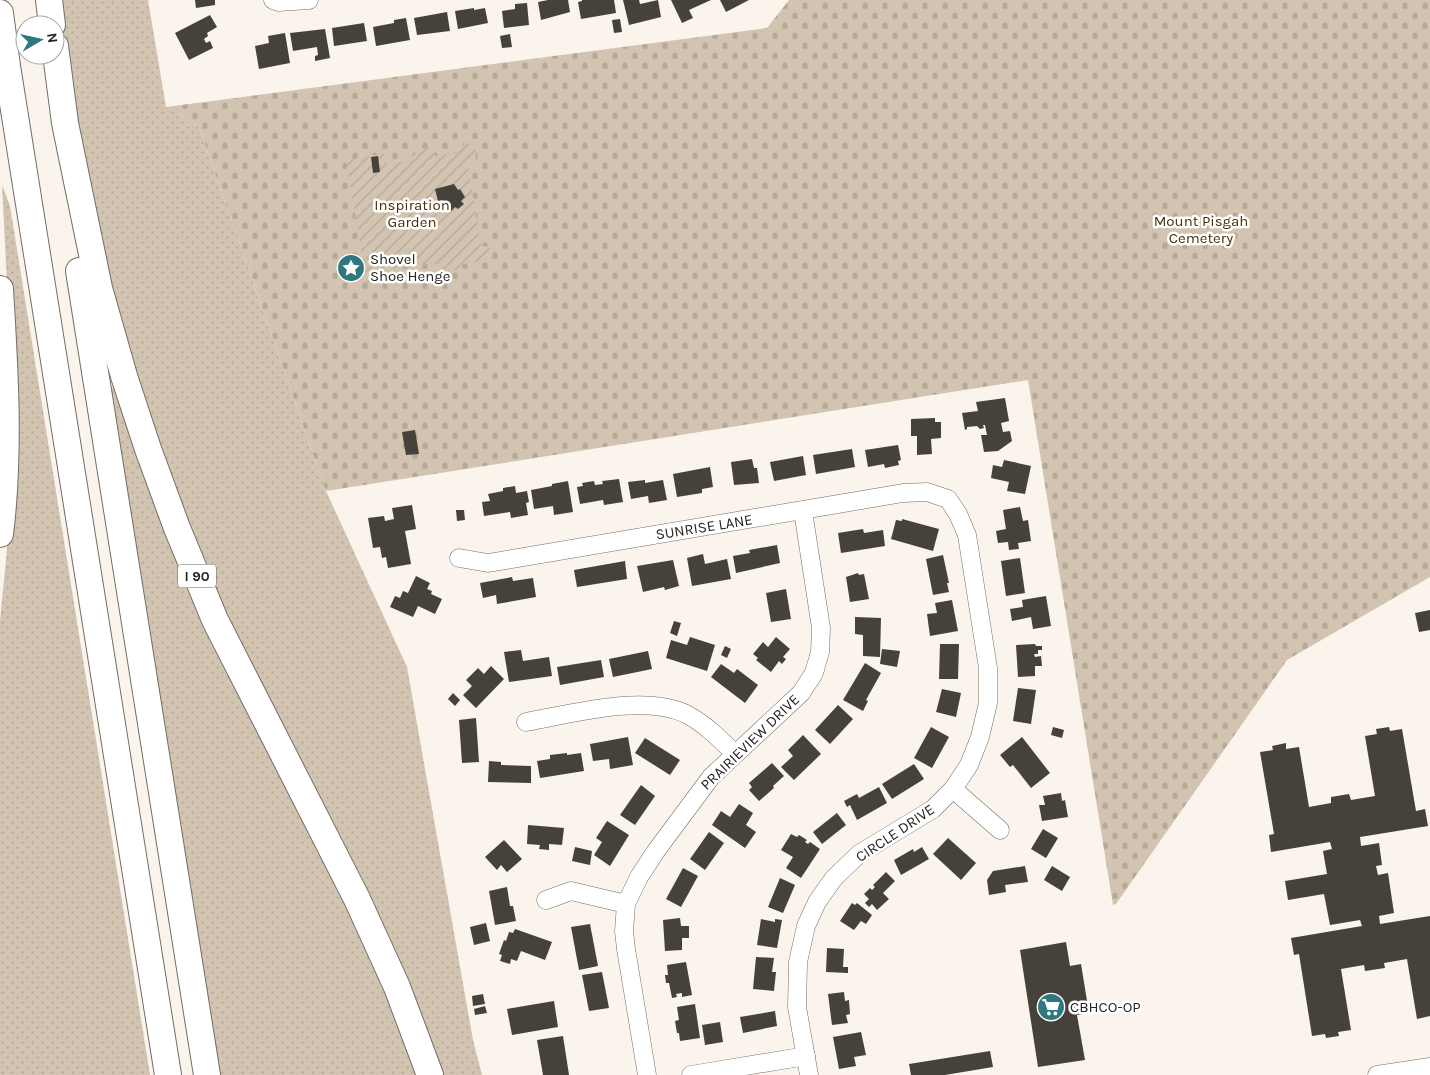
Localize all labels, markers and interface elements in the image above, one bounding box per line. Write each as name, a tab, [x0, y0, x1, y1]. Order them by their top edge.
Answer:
north arrow	[15, 15, 65, 65]
text: N	[43, 32, 62, 44]
park label: Inspiration Garden	[374, 196, 450, 231]
park label: Mount Pisgah Cemetery	[1154, 212, 1248, 247]
place label: Shovel Shoe Henge	[370, 250, 451, 285]
place icon: Shovel Shoe Henge	[336, 253, 366, 283]
street label: SUNRISE LANE	[654, 510, 754, 544]
road number: I 90	[178, 564, 216, 588]
street label: PRAIRIEVIEW DRIVE	[697, 690, 803, 794]
street label: CIRCLE DRIVE	[852, 800, 938, 866]
supermarket icon: CBHCO-OP	[1036, 992, 1066, 1022]
place label: CBHCO-OP	[1070, 998, 1141, 1016]

